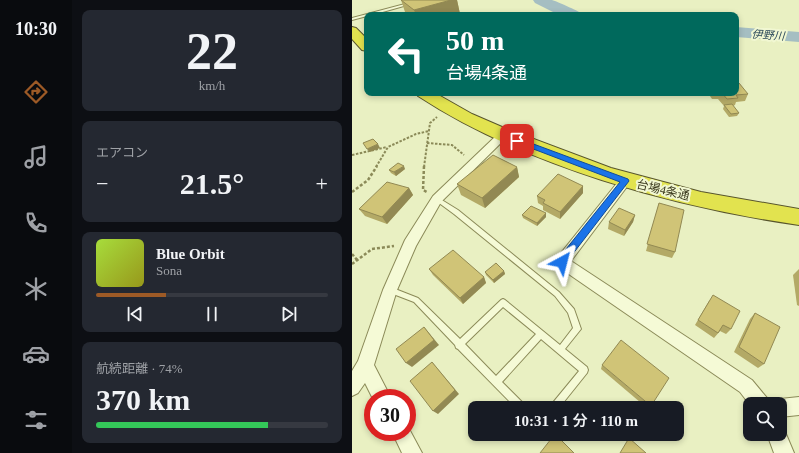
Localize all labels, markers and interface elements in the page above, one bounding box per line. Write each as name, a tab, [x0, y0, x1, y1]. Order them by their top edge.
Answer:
text: 10:30	[15, 19, 57, 39]
text: 22	[186, 23, 238, 80]
text: 50 m	[446, 25, 504, 56]
icon: left	[380, 28, 432, 80]
water label: 伊野川	[751, 28, 786, 42]
text: 台場4条通	[446, 63, 527, 83]
icon: directions	[22, 78, 50, 106]
text: km/h	[199, 78, 225, 93]
pin	[500, 124, 534, 158]
icon: arrive	[506, 130, 528, 152]
icon: music	[22, 143, 50, 171]
text: エアコン	[96, 145, 148, 160]
text: 21.5°	[180, 167, 244, 200]
text: −	[96, 171, 108, 196]
text: +	[316, 171, 328, 196]
street label: 台場4条通	[635, 177, 691, 203]
icon: phone	[22, 209, 50, 237]
position arrow	[541, 241, 583, 283]
text: Blue Orbit	[156, 246, 225, 262]
text: Sona	[156, 263, 182, 278]
icon: climate	[22, 275, 50, 303]
icon: previous	[124, 303, 146, 325]
icon: pause	[201, 303, 223, 325]
icon: next	[278, 303, 300, 325]
icon: car	[22, 340, 50, 368]
text: 航続距離 · 74%	[96, 361, 183, 376]
text: 370 km	[96, 383, 190, 416]
speed limit sign: 30	[364, 389, 416, 441]
map controls	[743, 397, 787, 441]
button: search	[743, 397, 787, 441]
icon: filters	[22, 406, 50, 434]
text: 10:31 · 1 分 · 110 m	[514, 413, 638, 429]

